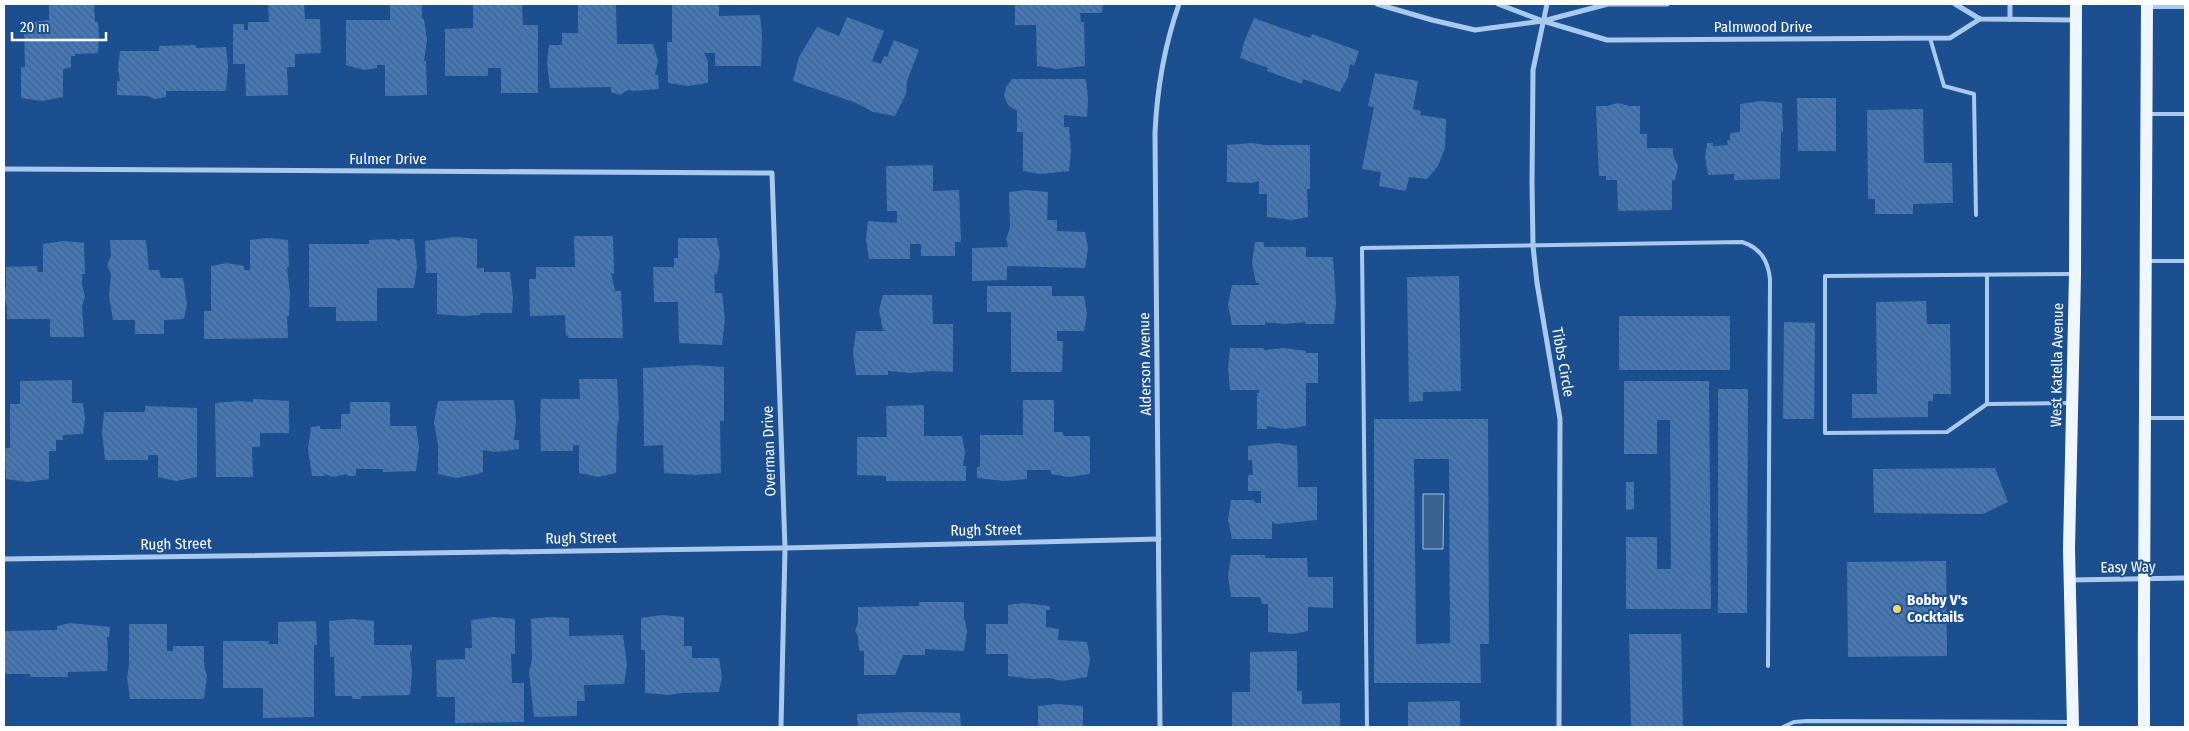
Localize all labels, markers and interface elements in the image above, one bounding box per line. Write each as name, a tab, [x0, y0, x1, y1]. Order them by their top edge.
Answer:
scale bar	[12, 10, 106, 42]
text: 20 m	[20, 18, 50, 36]
street label: Palmwood Drive	[1714, 18, 1812, 36]
street label: Fulmer Drive	[349, 150, 427, 168]
street label: West Katella Avenue	[2047, 303, 2067, 427]
street label: Alderson Avenue	[1135, 312, 1155, 416]
street label: Tibbs Circle	[1548, 326, 1578, 398]
street label: Overman Drive	[758, 405, 780, 497]
street label: Rugh Street	[950, 520, 1022, 540]
street label: Rugh Street	[545, 528, 617, 548]
street label: Rugh Street	[140, 534, 212, 554]
street label: Easy Way	[2100, 558, 2156, 576]
place label: Bobby V's Cocktails	[1907, 591, 1968, 626]
marker: Bobby V's Cocktails	[1891, 603, 1903, 615]

